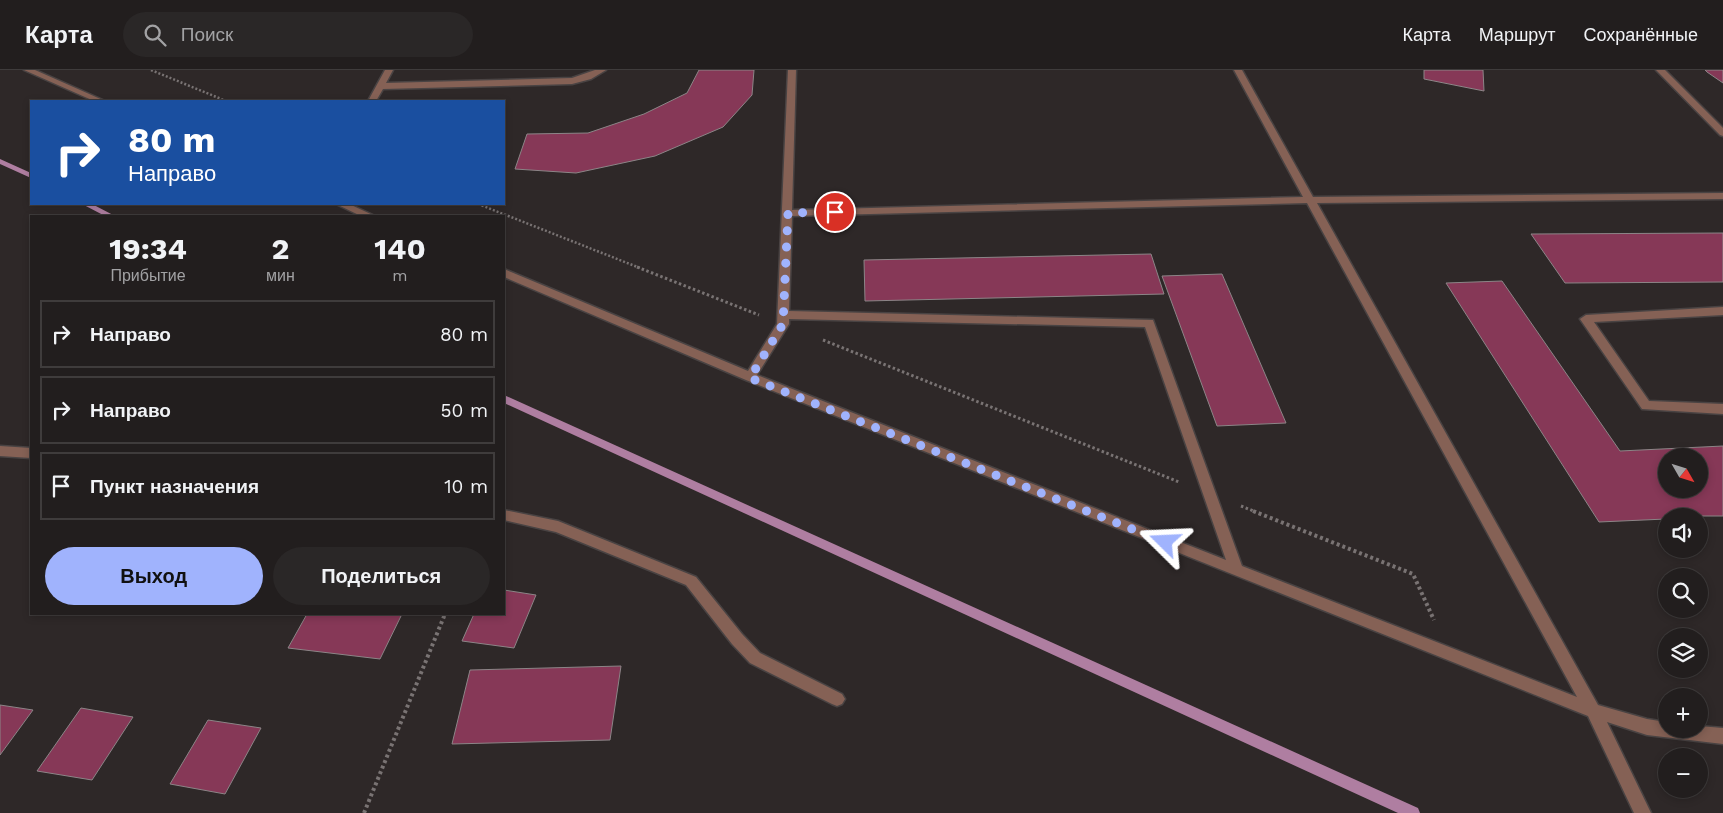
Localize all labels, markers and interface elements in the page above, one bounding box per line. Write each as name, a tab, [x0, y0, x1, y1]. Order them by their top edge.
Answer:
search box	[123, 12, 473, 57]
text: Карта	[25, 21, 93, 49]
icon: search	[141, 21, 169, 49]
text: Поиск	[181, 23, 233, 46]
text: Карта	[1403, 24, 1451, 45]
text: Маршрут	[1479, 24, 1555, 45]
text: Сохранённые	[1583, 24, 1698, 45]
text: 80 m	[128, 119, 215, 161]
icon: right	[45, 120, 110, 185]
text: Направо	[128, 161, 216, 186]
pin	[814, 191, 856, 233]
icon: arrive	[821, 198, 849, 226]
text: 19:34	[109, 231, 187, 266]
text: 2	[272, 231, 289, 266]
text: 140	[374, 231, 426, 266]
text: Прибытие	[110, 266, 186, 285]
text: мин	[266, 266, 295, 285]
text: m	[392, 266, 408, 285]
icon: right	[47, 320, 75, 348]
text: Направо	[90, 323, 171, 346]
text: 80 m	[440, 323, 488, 346]
icon: right	[47, 396, 75, 424]
text: Направо	[90, 399, 171, 422]
text: 50 m	[441, 399, 488, 422]
north arrow	[1658, 448, 1708, 498]
map controls	[1658, 448, 1708, 798]
icon: arrive	[47, 472, 75, 500]
text: Пункт назначения	[90, 475, 259, 498]
text: 10 m	[444, 475, 488, 498]
button: sound	[1658, 508, 1708, 558]
position arrow	[1138, 515, 1190, 567]
button: Выход	[45, 547, 263, 605]
button: Поделиться	[273, 547, 490, 605]
button: search	[1658, 568, 1708, 618]
button: layers	[1658, 628, 1708, 678]
button: +	[1658, 688, 1708, 738]
button: −	[1658, 748, 1708, 798]

